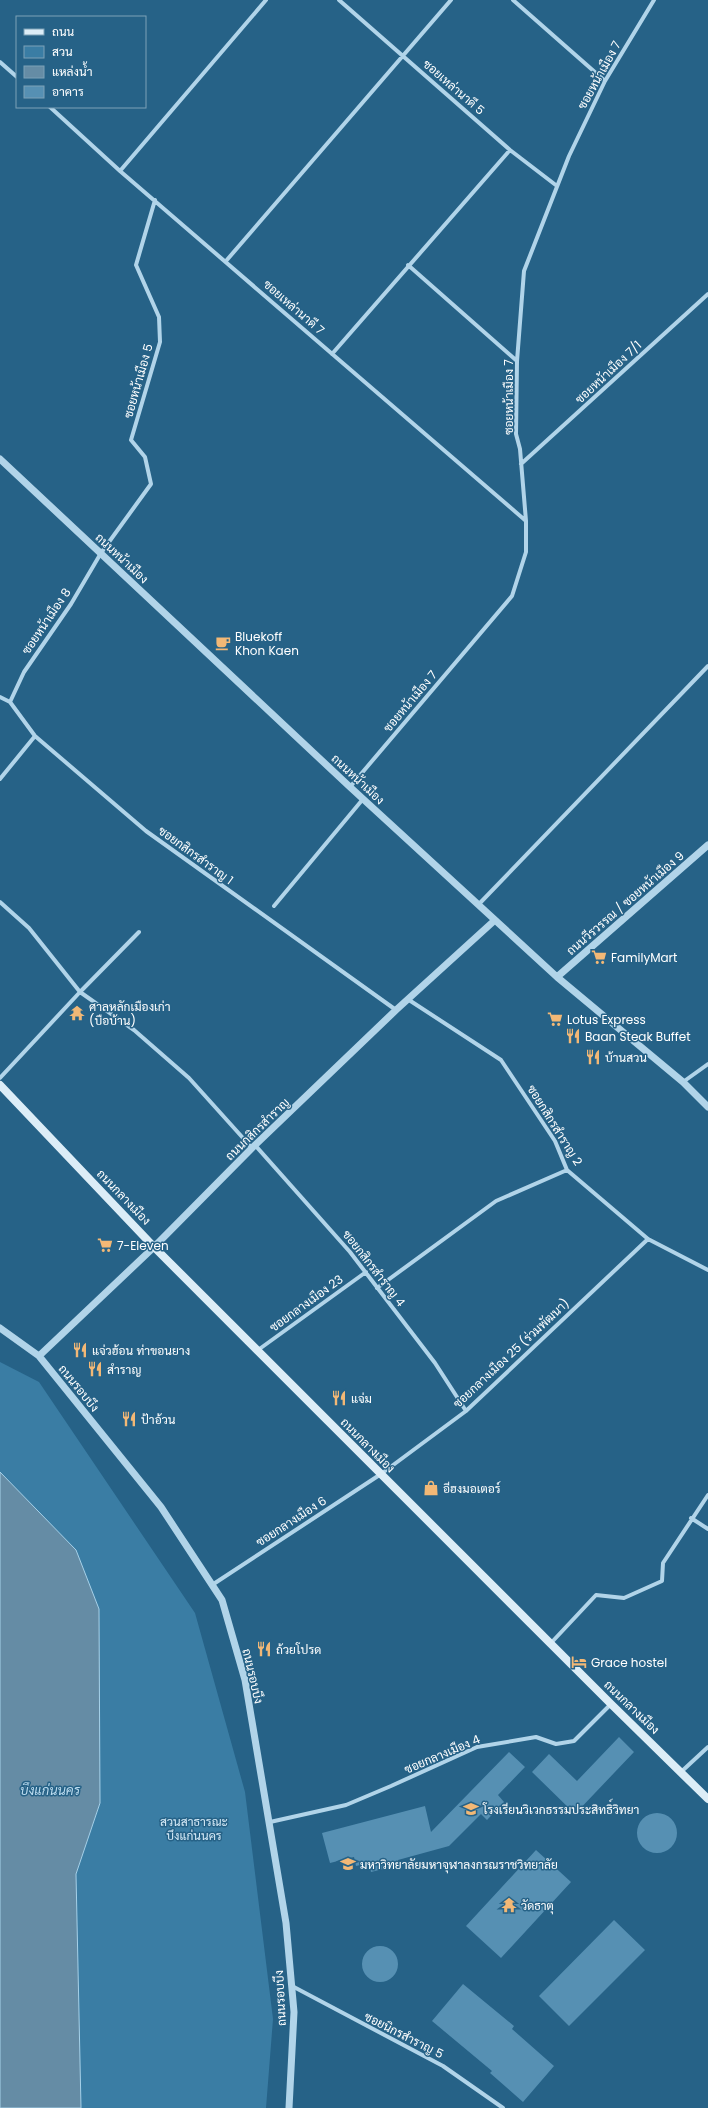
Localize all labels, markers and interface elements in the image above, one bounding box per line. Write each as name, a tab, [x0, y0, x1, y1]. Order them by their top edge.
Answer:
legend	[16, 16, 146, 108]
text: ถนน	[52, 23, 75, 40]
street label: ซอยหน้าเมือง 7	[573, 37, 625, 112]
text: สวน	[52, 43, 73, 60]
street label: ซอยเหล่านาดี 5	[419, 55, 489, 119]
text: แหล่งน้ำ	[52, 61, 92, 80]
text: อาคาร	[52, 83, 84, 100]
street label: ซอยเหล่านาดี 7	[260, 276, 328, 339]
street label: ซอยหน้าเมือง 7/1	[571, 337, 645, 407]
street label: ซอยหน้าเมือง 5	[119, 342, 157, 420]
street label: ซอยหน้าเมือง 7	[500, 359, 517, 435]
street label: ถนนหน้าเมือง	[92, 529, 152, 587]
street label: ซอยหน้าเมือง 8	[17, 584, 75, 658]
place label: Bluekoff Khon Kaen	[235, 628, 299, 659]
cafe icon: Bluekoff Khon Kaen	[214, 634, 232, 652]
street label: ซอยหน้าเมือง 7	[379, 666, 441, 735]
street label: ถนนหน้าเมือง	[328, 750, 388, 808]
street label: ซอยกสิกรสำราญ 1	[155, 822, 237, 888]
street label: ถนนวีรวรรณ / ซอยหน้าเมือง 9	[563, 847, 687, 959]
supermarket icon: FamilyMart	[590, 948, 608, 966]
place label: FamilyMart	[611, 949, 677, 966]
place label: ศาลหลักเมืองเก่า (บือบ้าน)	[89, 998, 171, 1029]
temple icon: ศาลหลักเมืองเก่า (บือบ้าน)	[68, 1004, 86, 1022]
supermarket icon: Lotus Express	[546, 1010, 564, 1028]
place label: Lotus Express	[567, 1011, 646, 1028]
restaurant icon: Baan Steak Buffet	[564, 1027, 582, 1045]
place label: Baan Steak Buffet	[585, 1028, 691, 1045]
restaurant icon: บ้านสวน	[584, 1048, 602, 1066]
place label: บ้านสวน	[605, 1049, 647, 1066]
street label: ซอยกสิกรสำราญ 2	[523, 1081, 587, 1169]
street label: ถนนกสิกรสำราญ	[221, 1094, 293, 1164]
street label: ถนนกลางเมือง	[93, 1166, 155, 1228]
street label: ซอยกสิกรสำราญ 4	[339, 1226, 410, 1310]
supermarket icon: 7-Eleven	[96, 1236, 114, 1254]
place label: 7-Eleven	[117, 1237, 169, 1254]
street label: ซอยกลางเมือง 23	[266, 1270, 346, 1336]
street label: ซอยกลางเมือง 25 (ร่วมพัฒนา)	[449, 1295, 573, 1411]
restaurant icon: แจ่วฮ้อน ท่าขอนยาง	[71, 1341, 89, 1359]
place label: แจ่วฮ้อน ท่าขอนยาง	[92, 1342, 190, 1359]
restaurant icon: สำราญ	[86, 1360, 104, 1378]
street label: ถนนรอบบึง	[55, 1361, 103, 1415]
place label: สำราญ	[107, 1361, 141, 1378]
restaurant icon: แจ่ม	[330, 1389, 348, 1407]
place label: แจ่ม	[351, 1390, 372, 1407]
restaurant icon: ป้าอ้วน	[120, 1410, 138, 1428]
place label: ป้าอ้วน	[141, 1411, 176, 1428]
street label: ถนนกลางเมือง	[337, 1414, 399, 1476]
shop icon: อีฮงมอเตอร์	[422, 1479, 440, 1497]
place label: อีฮงมอเตอร์	[443, 1480, 501, 1497]
street label: ซอยกลางเมือง 6	[252, 1492, 330, 1550]
restaurant icon: ถ้วยโปรด	[255, 1640, 273, 1658]
place label: ถ้วยโปรด	[276, 1641, 321, 1658]
street label: ถนนรอบบึง	[238, 1647, 268, 1705]
hotel icon: Grace hostel	[570, 1653, 588, 1671]
place label: Grace hostel	[591, 1654, 667, 1671]
street label: ถนนกลางเมือง	[601, 1676, 663, 1738]
street label: ซอยกลางเมือง 4	[401, 1730, 483, 1778]
water label: บึงแก่นนคร	[20, 1781, 81, 1800]
place label: โรงเรียนวิเวกธรรมประสิทธิ์วิทยา	[482, 1798, 639, 1818]
school or university icon: โรงเรียนวิเวกธรรมประสิทธิ์วิทยา	[462, 1800, 480, 1818]
park label: สวนสาธารณะ บึงแก่นนคร	[160, 1813, 228, 1844]
school or university icon: มหาวิทยาลัยมหาจุฬาลงกรณราชวิทยาลัย	[339, 1855, 357, 1873]
place label: มหาวิทยาลัยมหาจุฬาลงกรณราชวิทยาลัย	[360, 1856, 558, 1874]
temple icon: วัดธาตุ	[500, 1896, 518, 1914]
place label: วัดธาตุ	[521, 1897, 554, 1915]
street label: ถนนรอบบึง	[270, 1970, 290, 2026]
street label: ซอยนิกรสำราญ 5	[361, 2008, 447, 2062]

